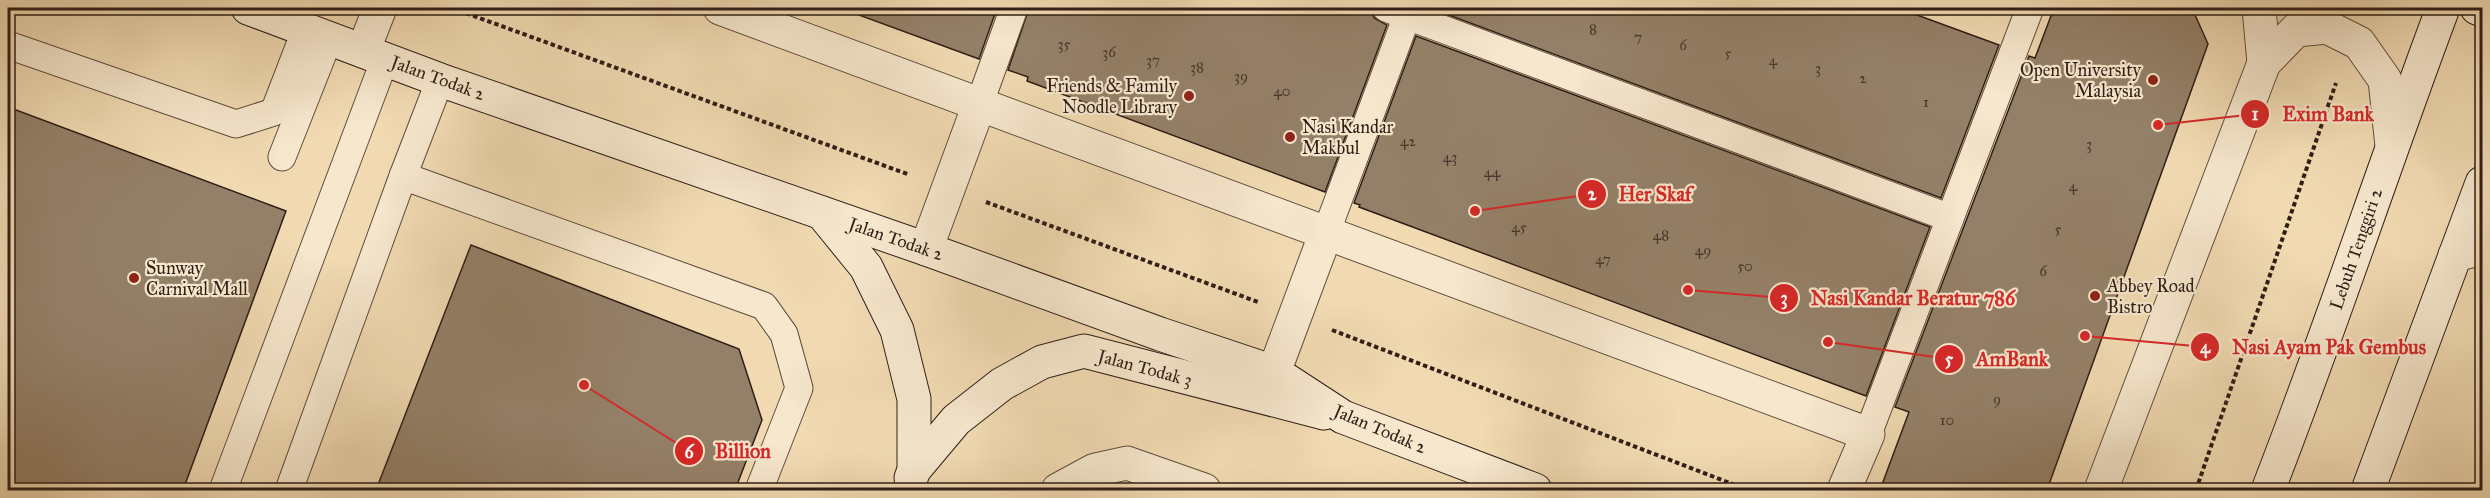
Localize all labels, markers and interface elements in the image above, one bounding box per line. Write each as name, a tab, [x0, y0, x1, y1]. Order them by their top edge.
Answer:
house number: 8	[1589, 20, 1597, 38]
house number: 7	[1634, 28, 1642, 46]
house number: 35	[1058, 35, 1071, 53]
house number: 6	[1679, 36, 1688, 54]
house number: 36	[1102, 43, 1117, 61]
house number: 5	[1725, 44, 1732, 62]
street label: Jalan Todak 2	[386, 50, 488, 106]
house number: 37	[1146, 51, 1160, 69]
house number: 4	[1769, 51, 1778, 69]
house number: 38	[1190, 58, 1204, 76]
house number: 3	[1815, 59, 1821, 77]
place label: Open University Malaysia	[2020, 59, 2142, 102]
house number: 39	[1234, 67, 1248, 85]
house number: 2	[1859, 69, 1867, 87]
marker: Open University Malaysia	[2146, 73, 2160, 87]
place label: Friends & Family Noodle Library	[1046, 75, 1178, 118]
house number: 40	[1273, 82, 1291, 100]
marker: Friends & Family Noodle Library	[1182, 89, 1196, 103]
house number: 1	[1923, 93, 1929, 111]
callout: Exim Bank	[2240, 95, 2386, 133]
text: Exim Bank	[2282, 102, 2375, 126]
text: 1	[2251, 103, 2259, 125]
place label: Nasi Kandar Makbul	[1302, 116, 1394, 159]
marker: Nasi Kandar Makbul	[1283, 130, 1297, 144]
house number: 42	[1400, 132, 1416, 150]
house number: 3	[2086, 135, 2092, 153]
house number: 43	[1443, 148, 1457, 166]
house number: 44	[1484, 163, 1501, 181]
callout: Her Skaf	[1577, 175, 1704, 213]
house number: 4	[2069, 177, 2078, 195]
text: Her Skaf	[1618, 182, 1695, 206]
text: 2	[1588, 183, 1598, 205]
street label: Lebuh Tenggiri 2	[2325, 185, 2388, 313]
street label: Jalan Todak 2	[844, 212, 946, 266]
house number: 45	[1511, 218, 1527, 236]
house number: 5	[2055, 220, 2062, 238]
house number: 48	[1653, 226, 1669, 244]
house number: 49	[1695, 241, 1711, 259]
house number: 47	[1595, 250, 1611, 268]
place label: Sunway Carnival Mall	[146, 257, 248, 300]
house number: 50	[1737, 257, 1753, 275]
house number: 6	[2039, 262, 2048, 280]
marker: Sunway Carnival Mall	[127, 271, 141, 285]
place label: Abbey Road Bistro	[2106, 275, 2195, 318]
callout: Nasi Kandar Beratur 786	[1769, 279, 2028, 317]
text: Nasi Kandar Beratur 786	[1811, 286, 2017, 310]
text: 3	[1780, 287, 1788, 310]
marker: Abbey Road Bistro	[2088, 289, 2102, 303]
callout: Nasi Ayam Pak Gembus	[2190, 328, 2438, 366]
text: Nasi Ayam Pak Gembus	[2232, 335, 2427, 360]
text: 4	[2200, 336, 2211, 359]
callout: AmBank	[1934, 340, 2060, 378]
street label: Jalan Todak 3	[1093, 344, 1195, 392]
text: AmBank	[1974, 347, 2049, 371]
text: 5	[1945, 348, 1954, 370]
house number: 9	[1993, 390, 2001, 408]
street label: Jalan Todak 2	[1328, 399, 1430, 459]
house number: 10	[1940, 411, 1954, 429]
callout: Billion	[674, 432, 783, 470]
text: Billion	[715, 439, 771, 463]
text: 6	[684, 441, 694, 463]

